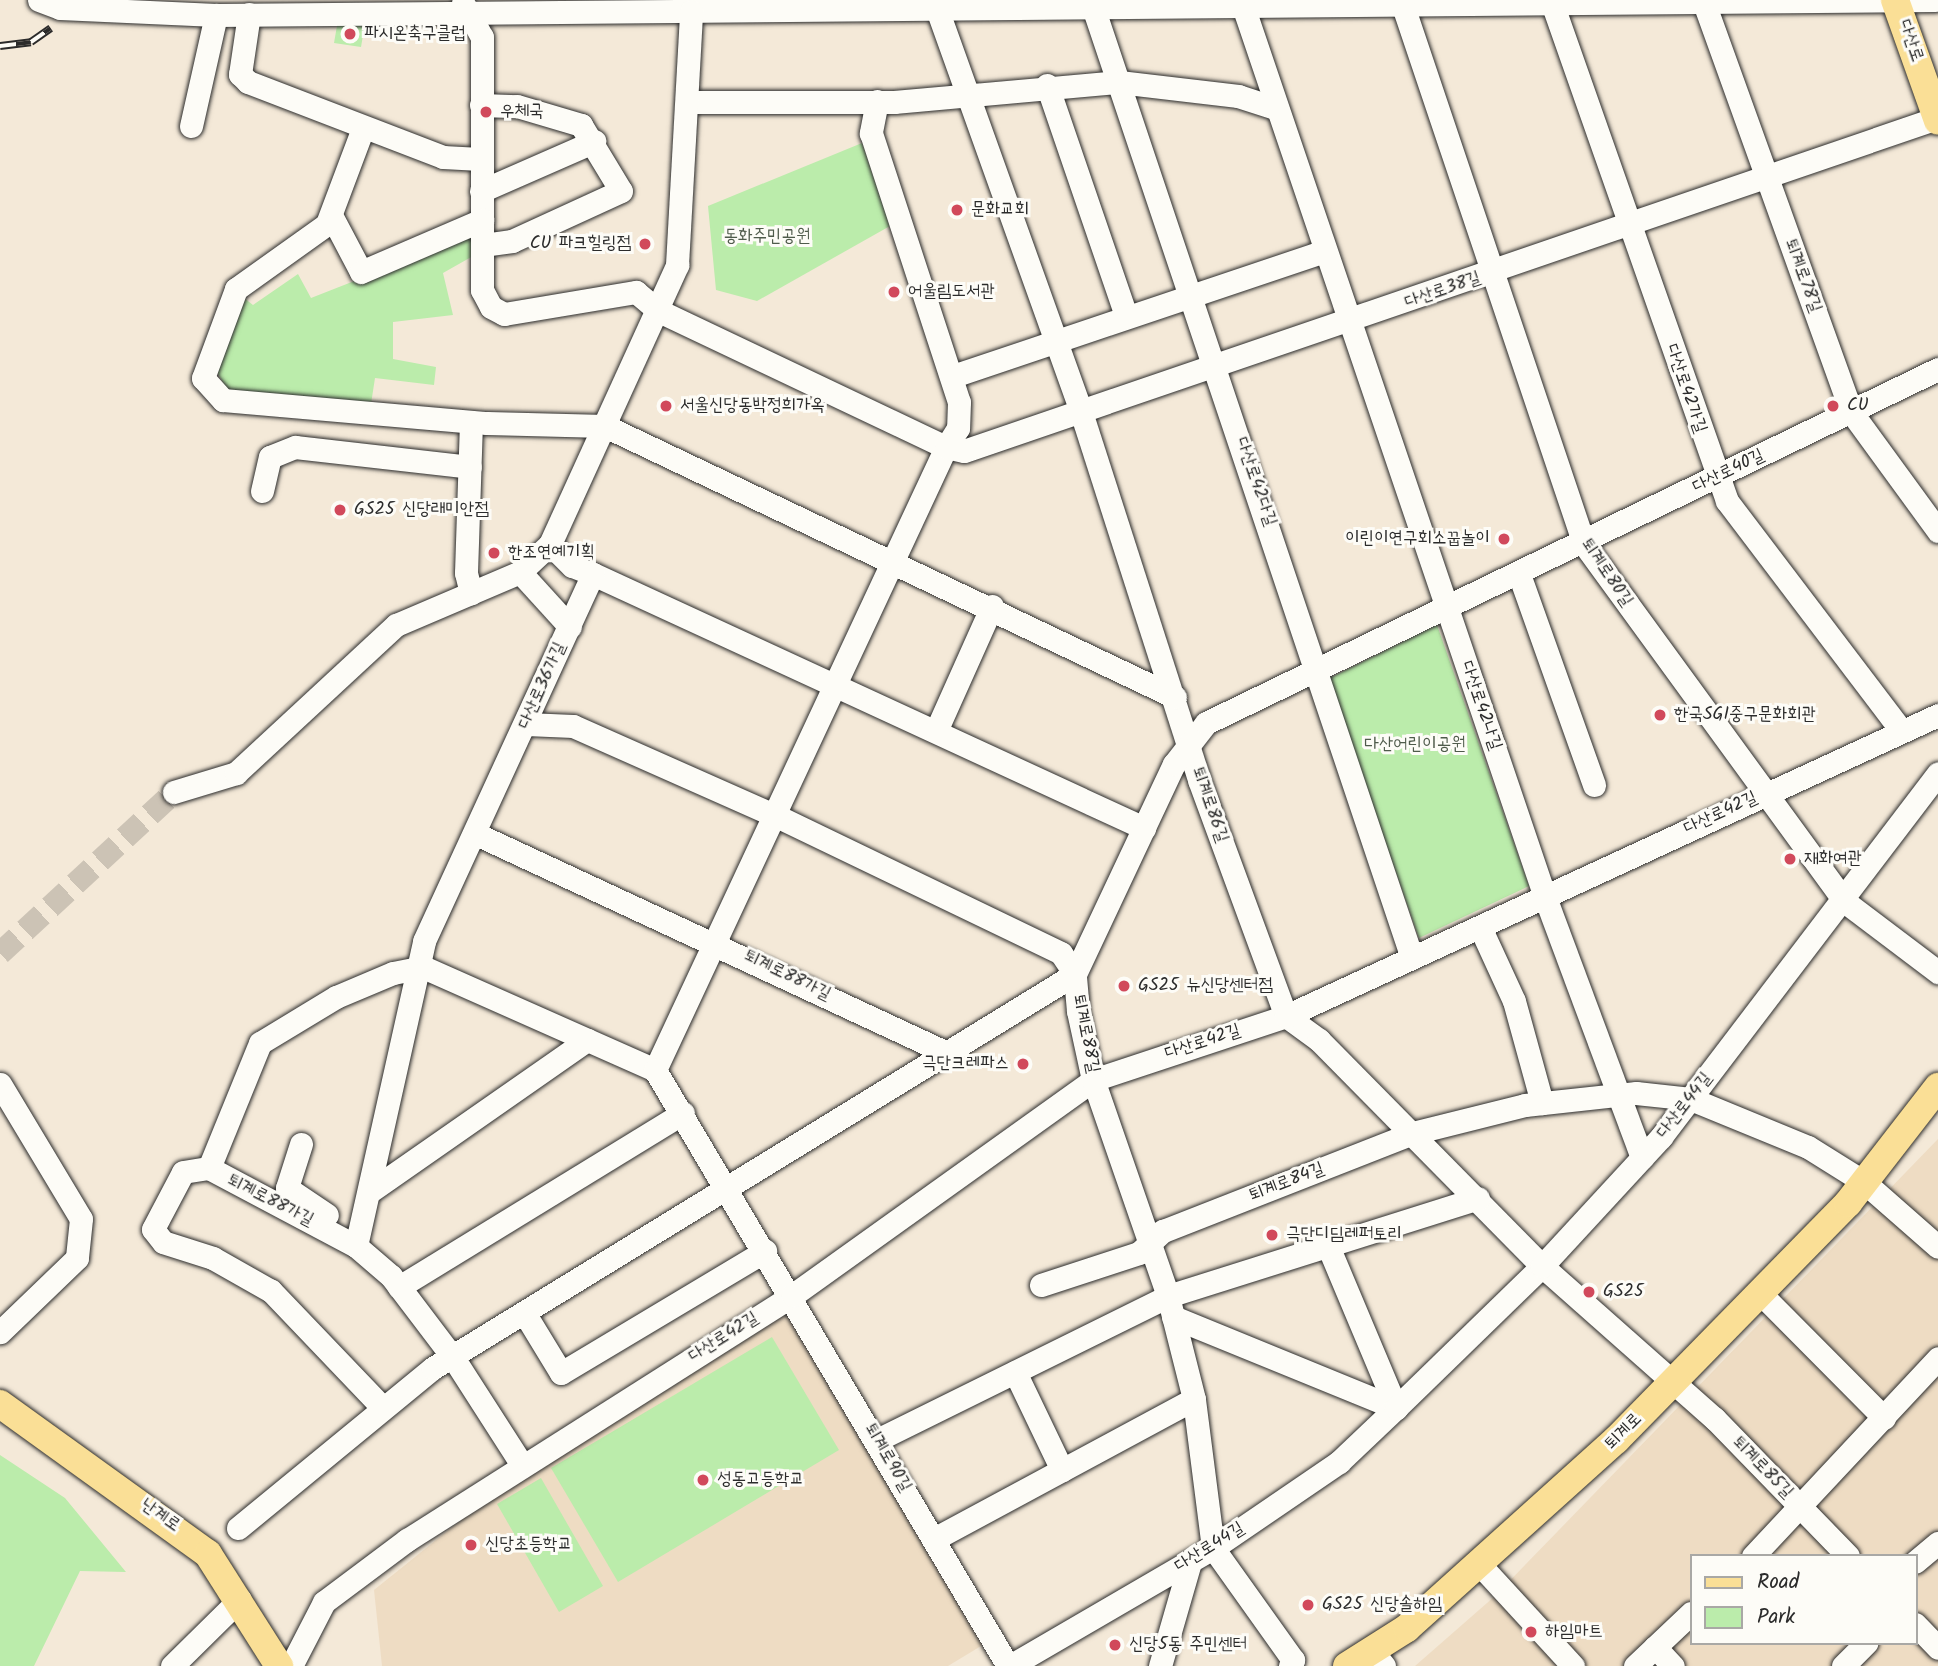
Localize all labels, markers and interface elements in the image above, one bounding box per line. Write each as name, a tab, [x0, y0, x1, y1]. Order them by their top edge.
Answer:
street label: 다산로	[1893, 17, 1927, 65]
place label: 파시온축구클럽	[364, 23, 465, 45]
marker: 파시온축구클럽	[342, 26, 358, 42]
place label: 우체국	[500, 101, 543, 123]
marker: 우체국	[478, 104, 494, 120]
place label: 문화교회	[971, 199, 1029, 221]
marker: 문화교회	[949, 202, 965, 218]
park label: 동화주민공원	[724, 226, 810, 248]
place label: CU 파크힐링점	[530, 233, 631, 255]
marker: CU 파크힐링점	[637, 236, 653, 252]
street label: 퇴계로78길	[1779, 236, 1825, 316]
street label: 다산로38길	[1402, 268, 1484, 314]
place label: 어울림도서관	[908, 281, 995, 303]
marker: 어울림도서관	[886, 284, 902, 300]
street label: 다산로42가길	[1660, 342, 1710, 436]
place label: 서울신당동박정희가옥	[680, 395, 825, 417]
place label: CU	[1847, 395, 1869, 417]
marker: 서울신당동박정희가옥	[658, 398, 674, 414]
marker: CU	[1825, 398, 1841, 414]
street label: 다산로42다길	[1230, 435, 1280, 529]
street label: 다산로40길	[1690, 445, 1768, 499]
place label: GS25 신당래미안점	[354, 499, 489, 521]
marker: GS25 신당래미안점	[332, 502, 348, 518]
place label: 이린이연구회소꿉놀이	[1345, 528, 1490, 550]
marker: 이린이연구회소꿉놀이	[1496, 531, 1512, 547]
street label: 퇴계로80길	[1575, 535, 1637, 611]
place label: 한조연예기획	[508, 542, 595, 564]
marker: 한조연예기획	[486, 545, 502, 561]
street label: 다산로36가길	[514, 639, 572, 733]
street label: 다산로42나길	[1455, 659, 1505, 753]
place label: 한국SGI중구문화회관	[1674, 704, 1816, 726]
marker: 한국SGI중구문화회관	[1652, 707, 1668, 723]
park label: 다산어린이공원	[1364, 734, 1466, 756]
street label: 퇴계로86길	[1186, 764, 1232, 846]
street label: 다산로42길	[1681, 788, 1761, 840]
place label: 재화여관	[1804, 848, 1862, 870]
marker: 재화여관	[1782, 851, 1798, 867]
street label: 퇴계로88가길	[740, 946, 834, 1006]
place label: GS25 뉴신당센터점	[1138, 975, 1273, 997]
marker: GS25 뉴신당센터점	[1116, 978, 1132, 994]
street label: 퇴계로88길	[1067, 993, 1103, 1075]
street label: 다산로42길	[1162, 1021, 1244, 1065]
place label: 극단크레파스	[922, 1053, 1009, 1075]
marker: 극단크레파스	[1015, 1056, 1031, 1072]
street label: 다산로44길	[1653, 1069, 1717, 1143]
street label: 퇴계로84길	[1246, 1159, 1328, 1207]
street label: 퇴계로88가길	[223, 1170, 317, 1232]
place label: 극단디딤레퍼토리	[1286, 1224, 1402, 1246]
marker: 극단디딤레퍼토리	[1264, 1227, 1280, 1243]
place label: GS25	[1603, 1281, 1644, 1303]
marker: GS25	[1581, 1284, 1597, 1300]
street label: 다산로42길	[685, 1308, 763, 1368]
street label: 퇴계로	[1601, 1409, 1647, 1455]
street label: 퇴계로90길	[859, 1420, 915, 1496]
street label: 퇴계로85길	[1727, 1432, 1797, 1504]
place label: 성동고등학교	[717, 1469, 804, 1491]
marker: 성동고등학교	[695, 1472, 711, 1488]
street label: 난계로	[136, 1495, 184, 1537]
street label: 다산로44길	[1171, 1518, 1249, 1578]
place label: 신당초등학교	[485, 1534, 572, 1556]
marker: 신당초등학교	[463, 1537, 479, 1553]
legend	[1689, 1554, 1917, 1645]
text: Road	[1757, 1566, 1799, 1599]
place label: GS25 신당솔하임	[1322, 1594, 1442, 1616]
marker: GS25 신당솔하임	[1300, 1597, 1316, 1613]
text: Park	[1757, 1601, 1795, 1634]
place label: 하임마트	[1545, 1621, 1603, 1643]
marker: 하임마트	[1523, 1624, 1539, 1640]
place label: 신당5동 주민센터	[1129, 1634, 1247, 1656]
marker: 신당5동 주민센터	[1107, 1637, 1123, 1653]

